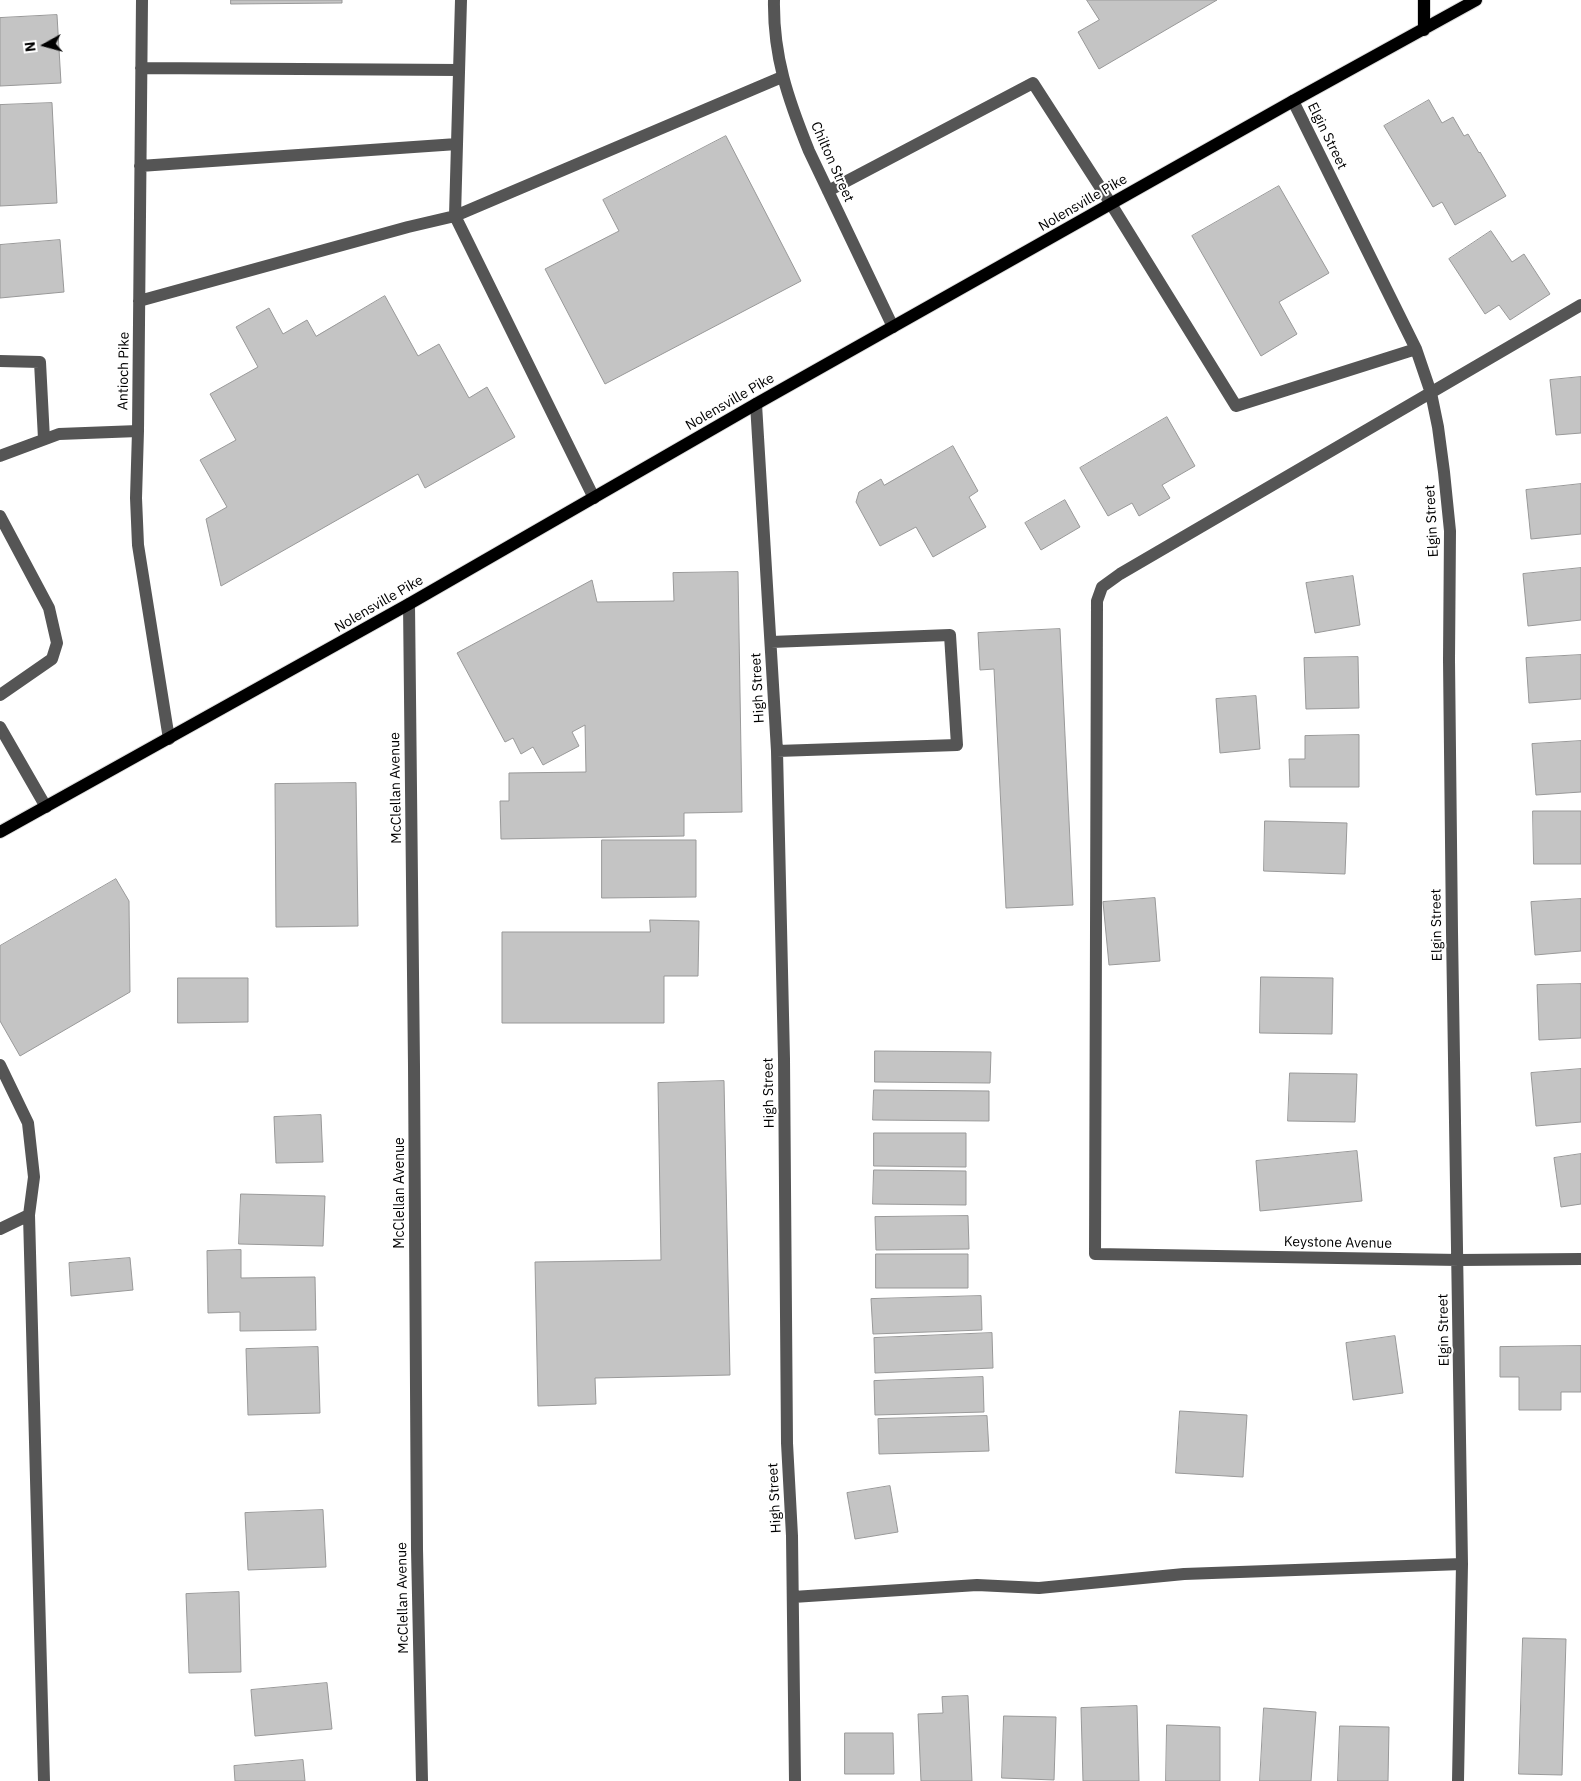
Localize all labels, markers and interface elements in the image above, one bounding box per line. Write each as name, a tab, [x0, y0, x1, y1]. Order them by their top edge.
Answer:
north arrow	[20, 20, 70, 70]
text: N	[21, 41, 40, 53]
street label: Elgin Street	[1304, 100, 1350, 172]
street label: Chilton Street	[807, 119, 857, 205]
street label: Nolensville Pike	[1036, 171, 1130, 235]
street label: Antioch Pike	[115, 332, 133, 410]
street label: Nolensville Pike	[683, 370, 777, 434]
street label: Elgin Street	[1422, 484, 1442, 558]
street label: Nolensville Pike	[332, 572, 426, 636]
street label: High Street	[748, 652, 768, 724]
street label: McClellan Avenue	[387, 732, 405, 844]
street label: Elgin Street	[1428, 889, 1446, 961]
street label: High Street	[760, 1058, 778, 1128]
street label: McClellan Avenue	[392, 1137, 408, 1249]
street label: Keystone Avenue	[1284, 1234, 1392, 1252]
street label: Elgin Street	[1435, 1294, 1453, 1366]
street label: High Street	[765, 1462, 785, 1534]
street label: McClellan Avenue	[394, 1542, 412, 1654]

